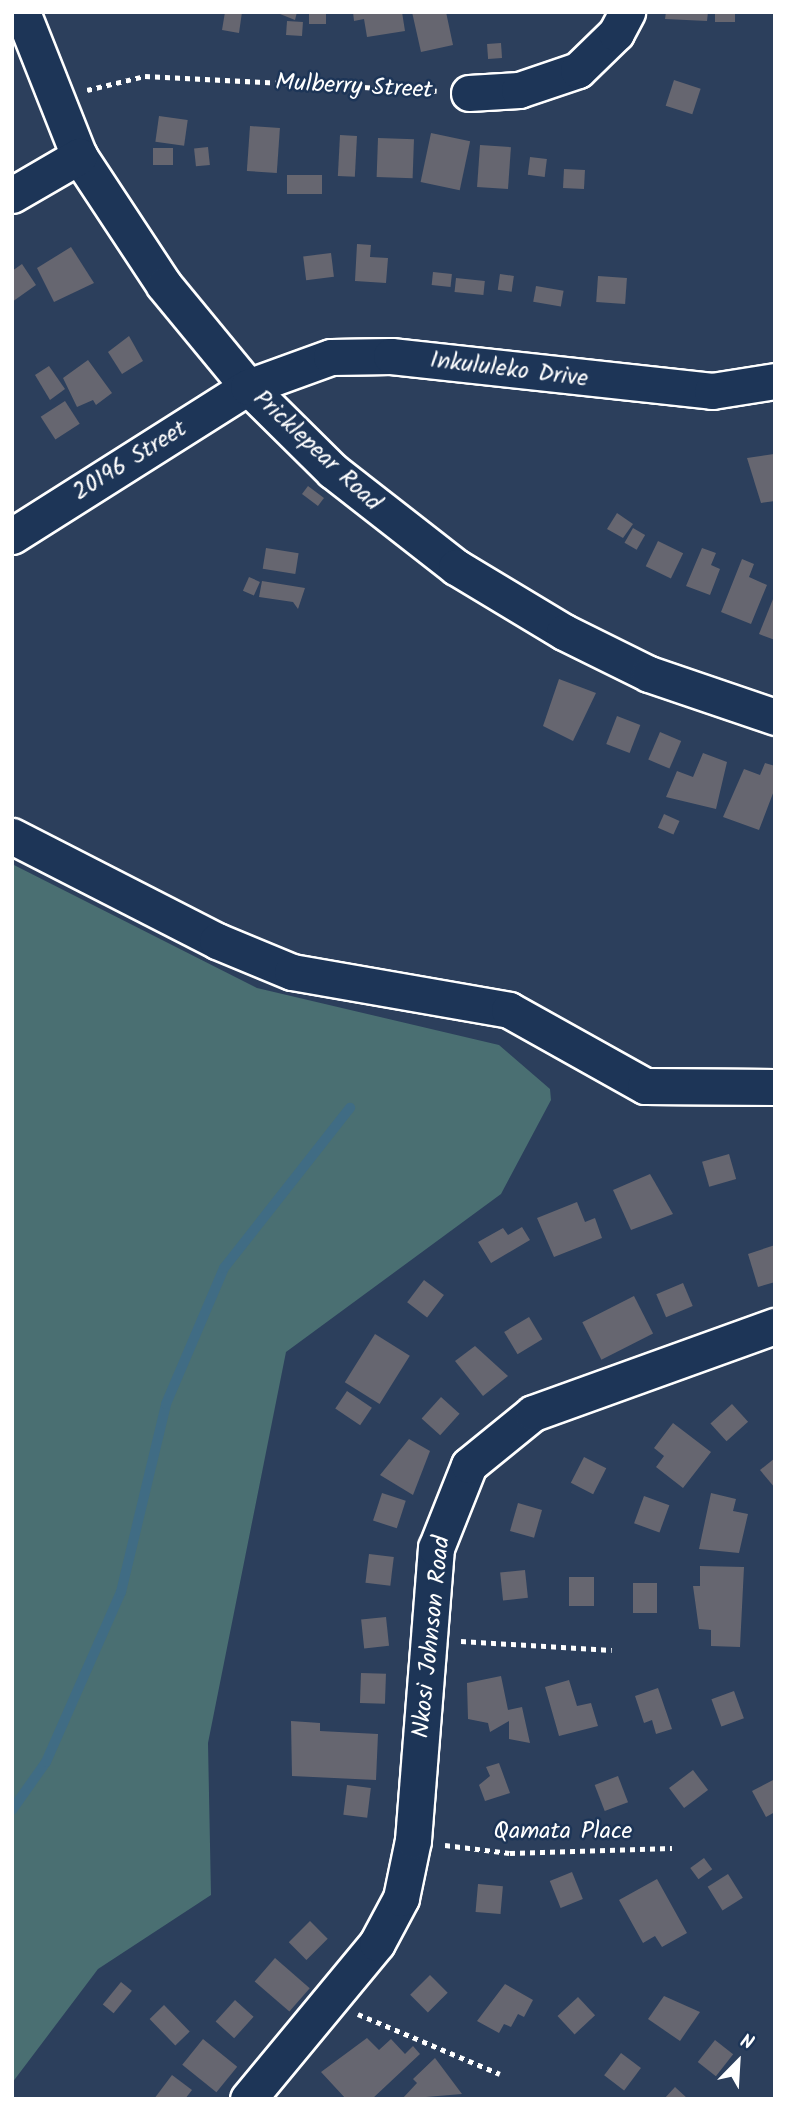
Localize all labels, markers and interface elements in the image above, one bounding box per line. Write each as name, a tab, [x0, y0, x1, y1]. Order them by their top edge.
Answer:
street label: Mulberry Street	[275, 69, 433, 105]
street label: Inkululeko Drive	[428, 346, 590, 394]
street label: Pricklepear Road	[247, 384, 387, 518]
street label: 20196 Street	[68, 415, 192, 507]
street label: Nkosi Johnson Road	[407, 1534, 457, 1740]
street label: Qamata Place	[494, 1818, 632, 1846]
north arrow	[703, 2027, 773, 2097]
text: N	[735, 2027, 758, 2059]

